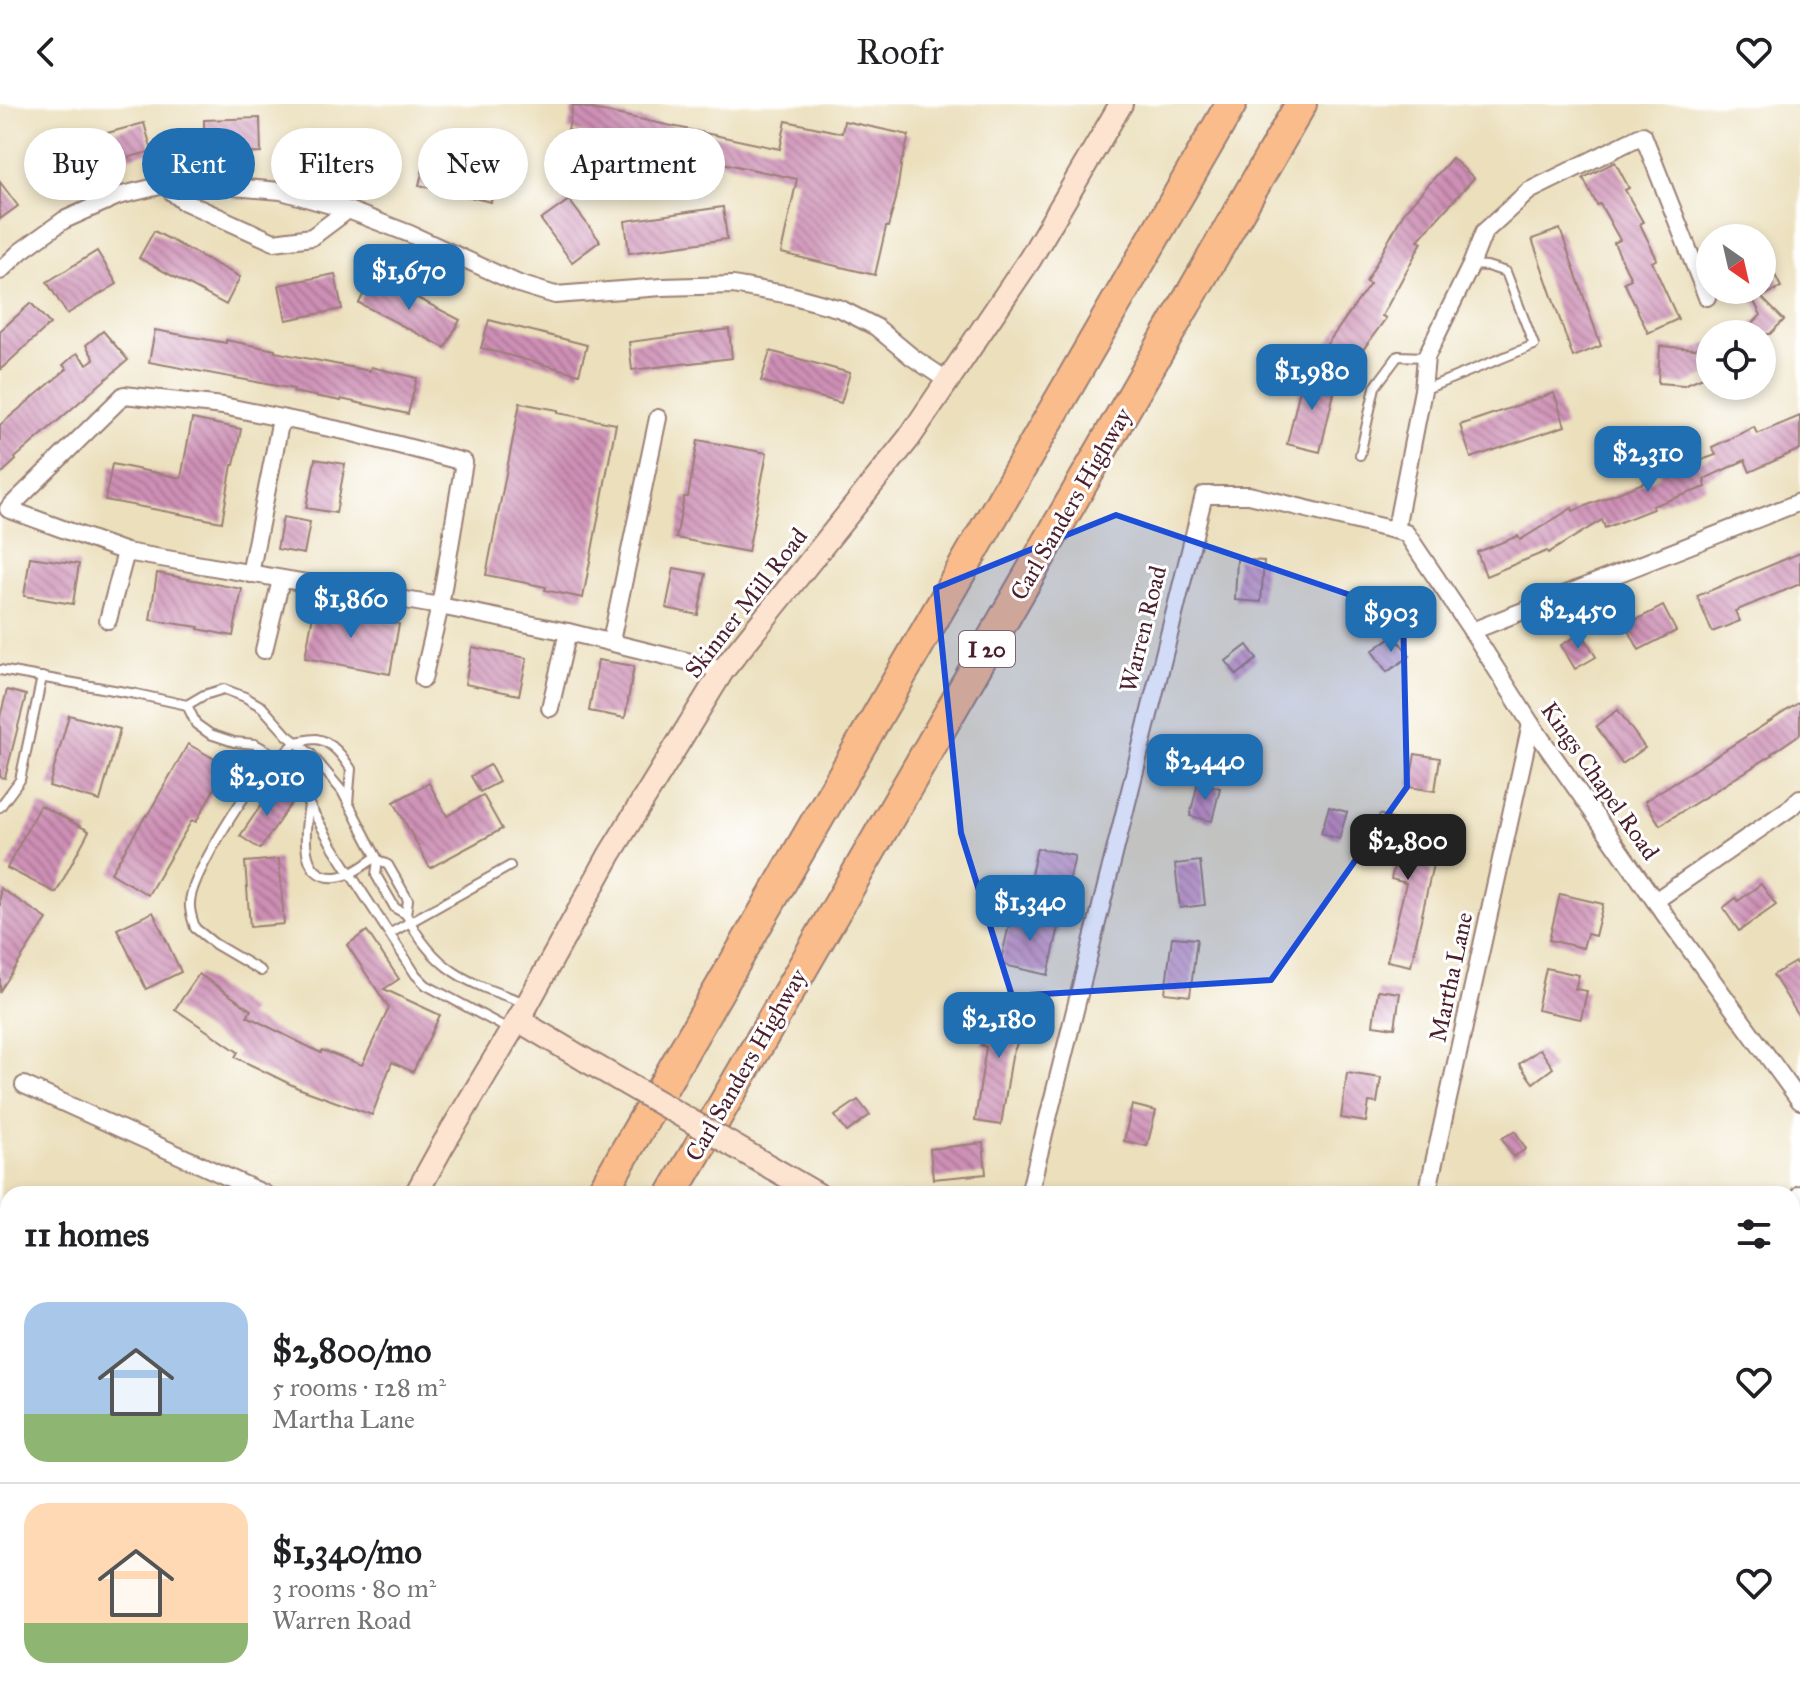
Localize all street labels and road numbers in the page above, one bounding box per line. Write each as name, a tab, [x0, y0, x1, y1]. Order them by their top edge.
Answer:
street label: Carl Sanders Highway	[1004, 402, 1139, 606]
street label: Skinner Mill Road	[678, 522, 814, 684]
street label: Warren Road	[1113, 563, 1173, 695]
road number: I 20	[959, 631, 1015, 667]
street label: Kings Chapel Road	[1534, 696, 1666, 866]
street label: Martha Lane	[1423, 909, 1479, 1045]
street label: Carl Sanders Highway	[679, 963, 814, 1167]

